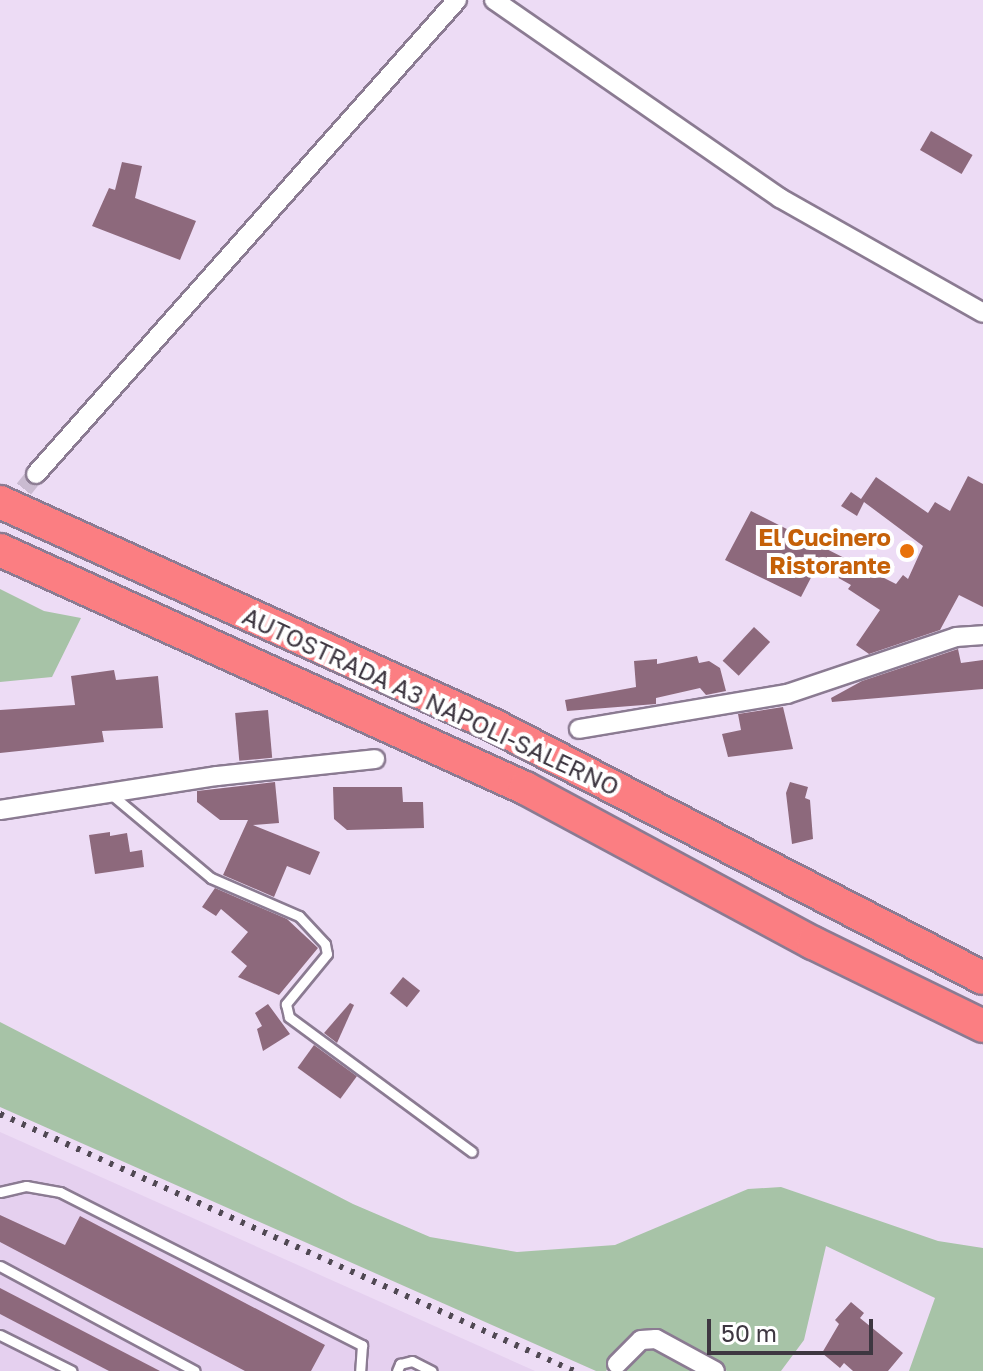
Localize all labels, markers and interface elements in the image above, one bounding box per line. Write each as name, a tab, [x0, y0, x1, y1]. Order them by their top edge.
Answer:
place label: El Cucinero Ristorante	[758, 523, 891, 579]
marker: El Cucinero Ristorante	[898, 542, 916, 560]
street label: AUTOSTRADA A3 NAPOLI-SALERNO	[238, 601, 624, 801]
scale bar	[711, 1303, 877, 1353]
text: 50 m	[721, 1318, 777, 1347]

